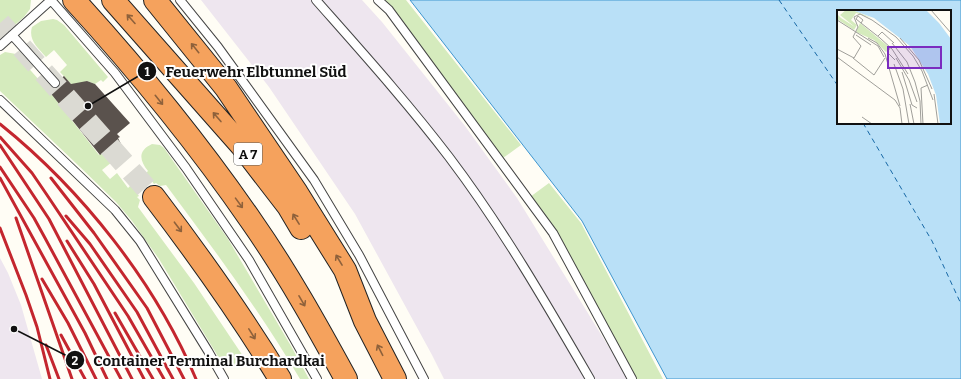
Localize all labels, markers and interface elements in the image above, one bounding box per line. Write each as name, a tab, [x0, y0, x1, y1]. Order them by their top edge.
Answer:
inset map	[837, 10, 951, 124]
one-way arrow	[126, 14, 135, 24]
one-way arrow	[190, 43, 199, 54]
callout: Feuerwehr Elbtunnel Süd	[137, 58, 354, 85]
text: Feuerwehr Elbtunnel Süd	[165, 63, 347, 81]
text: 1	[144, 65, 150, 79]
one-way arrow	[155, 95, 164, 106]
one-way arrow	[212, 111, 221, 122]
road number: A 7	[234, 143, 262, 165]
one-way arrow	[234, 197, 243, 208]
one-way arrow	[292, 214, 300, 225]
one-way arrow	[173, 222, 182, 233]
one-way arrow	[334, 254, 342, 266]
one-way arrow	[298, 295, 306, 307]
one-way arrow	[248, 328, 256, 339]
one-way arrow	[375, 344, 383, 356]
callout: Container Terminal Burchardkai	[65, 347, 333, 374]
text: Container Terminal Burchardkai	[93, 352, 325, 370]
text: 2	[72, 354, 79, 368]

